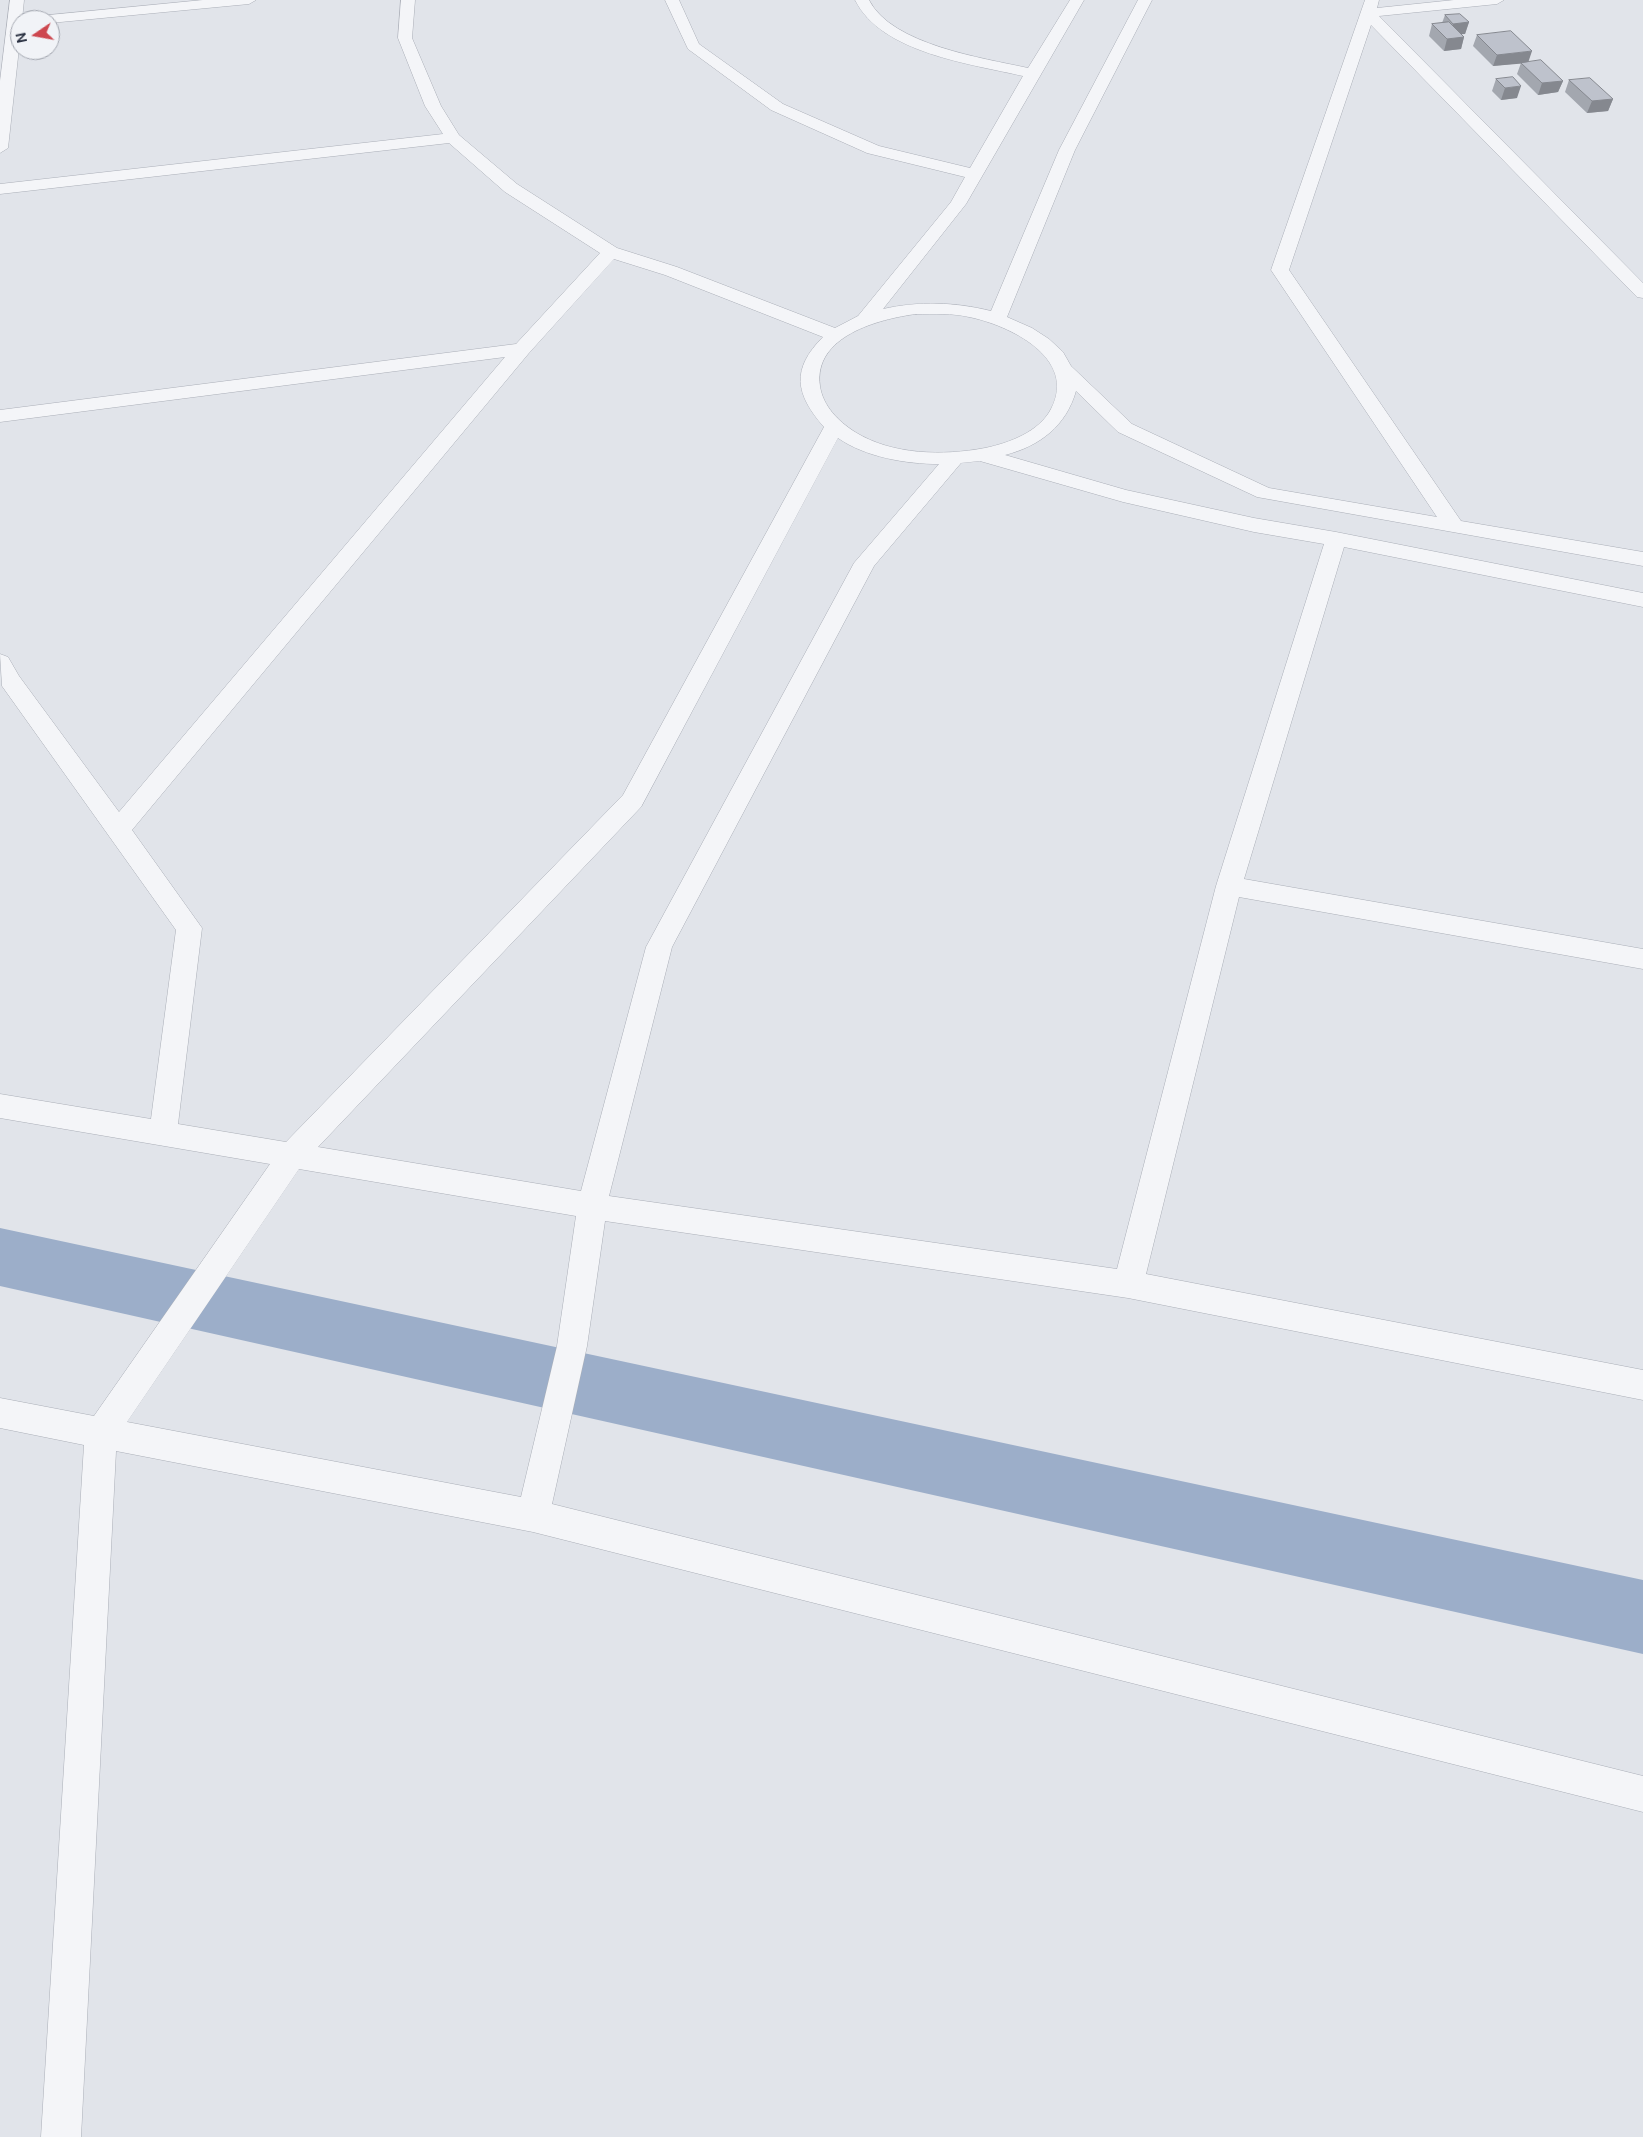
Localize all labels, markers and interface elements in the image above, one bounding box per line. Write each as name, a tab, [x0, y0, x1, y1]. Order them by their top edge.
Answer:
north arrow	[10, 10, 60, 60]
text: N	[11, 31, 31, 45]

